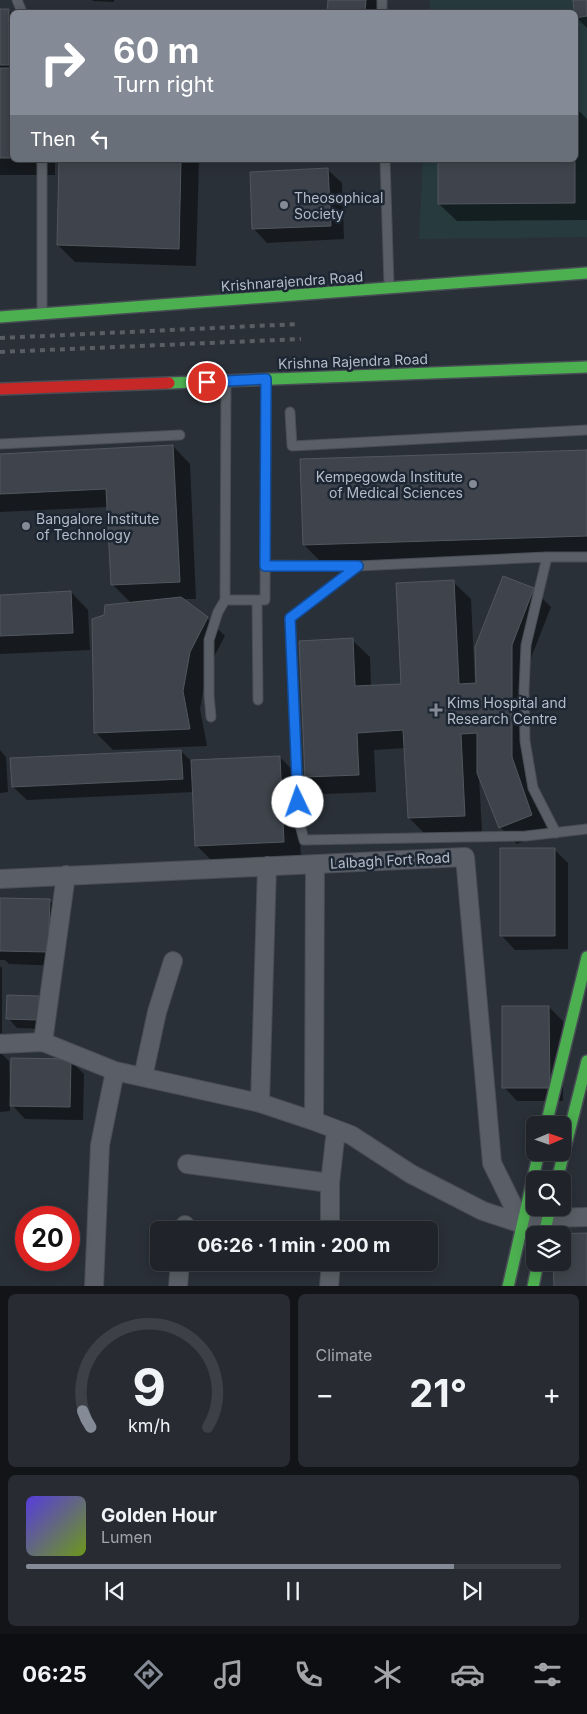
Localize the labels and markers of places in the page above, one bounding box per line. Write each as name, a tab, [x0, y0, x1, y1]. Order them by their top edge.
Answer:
place label: Theosophical Society	[294, 189, 383, 222]
marker: Theosophical Society	[278, 199, 290, 211]
pin	[186, 361, 228, 403]
place label: Kempegowda Institute of Medical Sciences	[316, 468, 463, 501]
marker: Kempegowda Institute of Medical Sciences	[467, 478, 479, 490]
place label: Bangalore Institute of Technology	[36, 510, 160, 543]
marker: Bangalore Institute of Technology	[20, 520, 32, 532]
place label: Kims Hospital and Research Centre	[447, 694, 566, 727]
marker: Kims Hospital and Research Centre	[429, 703, 443, 717]

